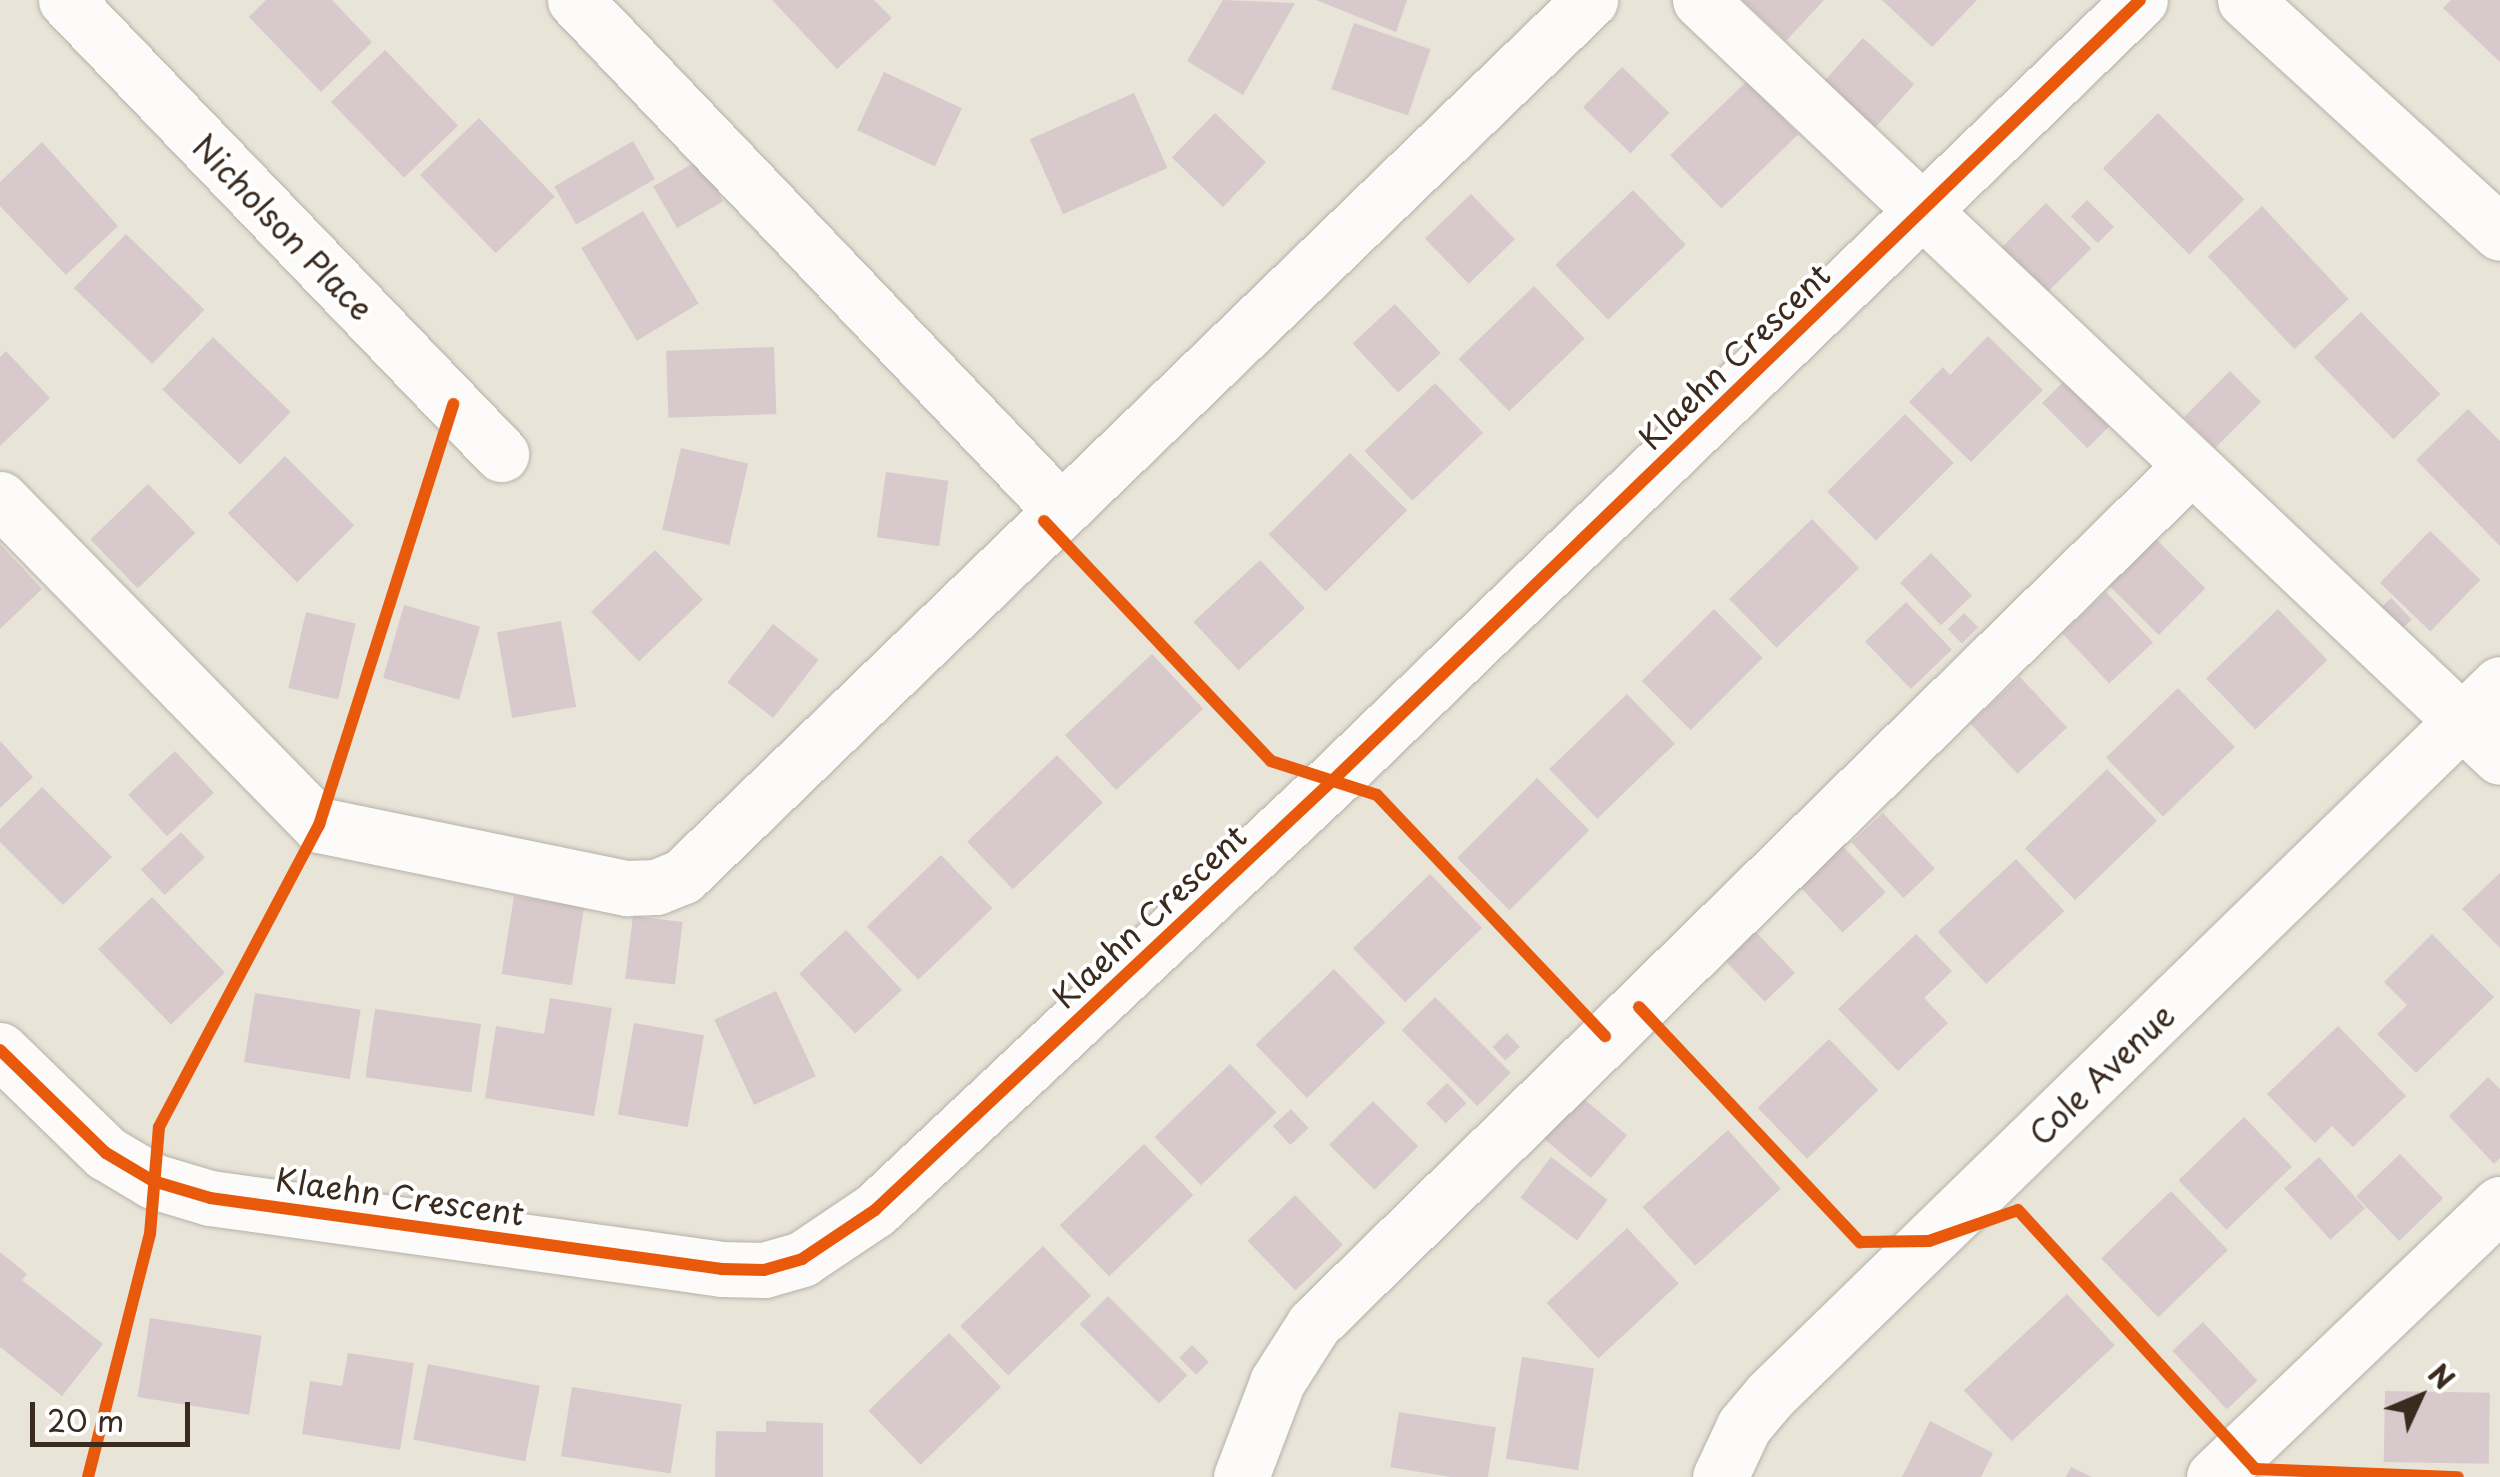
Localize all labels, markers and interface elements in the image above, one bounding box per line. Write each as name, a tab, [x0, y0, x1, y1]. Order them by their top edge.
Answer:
street label: Nicholson Place	[185, 127, 381, 327]
street label: Klaehn Crescent	[1630, 255, 1838, 457]
street label: Klaehn Crescent	[1044, 816, 1254, 1016]
street label: Cole Avenue	[2020, 995, 2182, 1153]
street label: Klaehn Crescent	[273, 1159, 527, 1233]
north arrow	[2370, 1347, 2470, 1447]
text: N	[2419, 1353, 2465, 1399]
scale bar	[35, 1382, 195, 1444]
text: 20 m	[47, 1397, 124, 1442]

